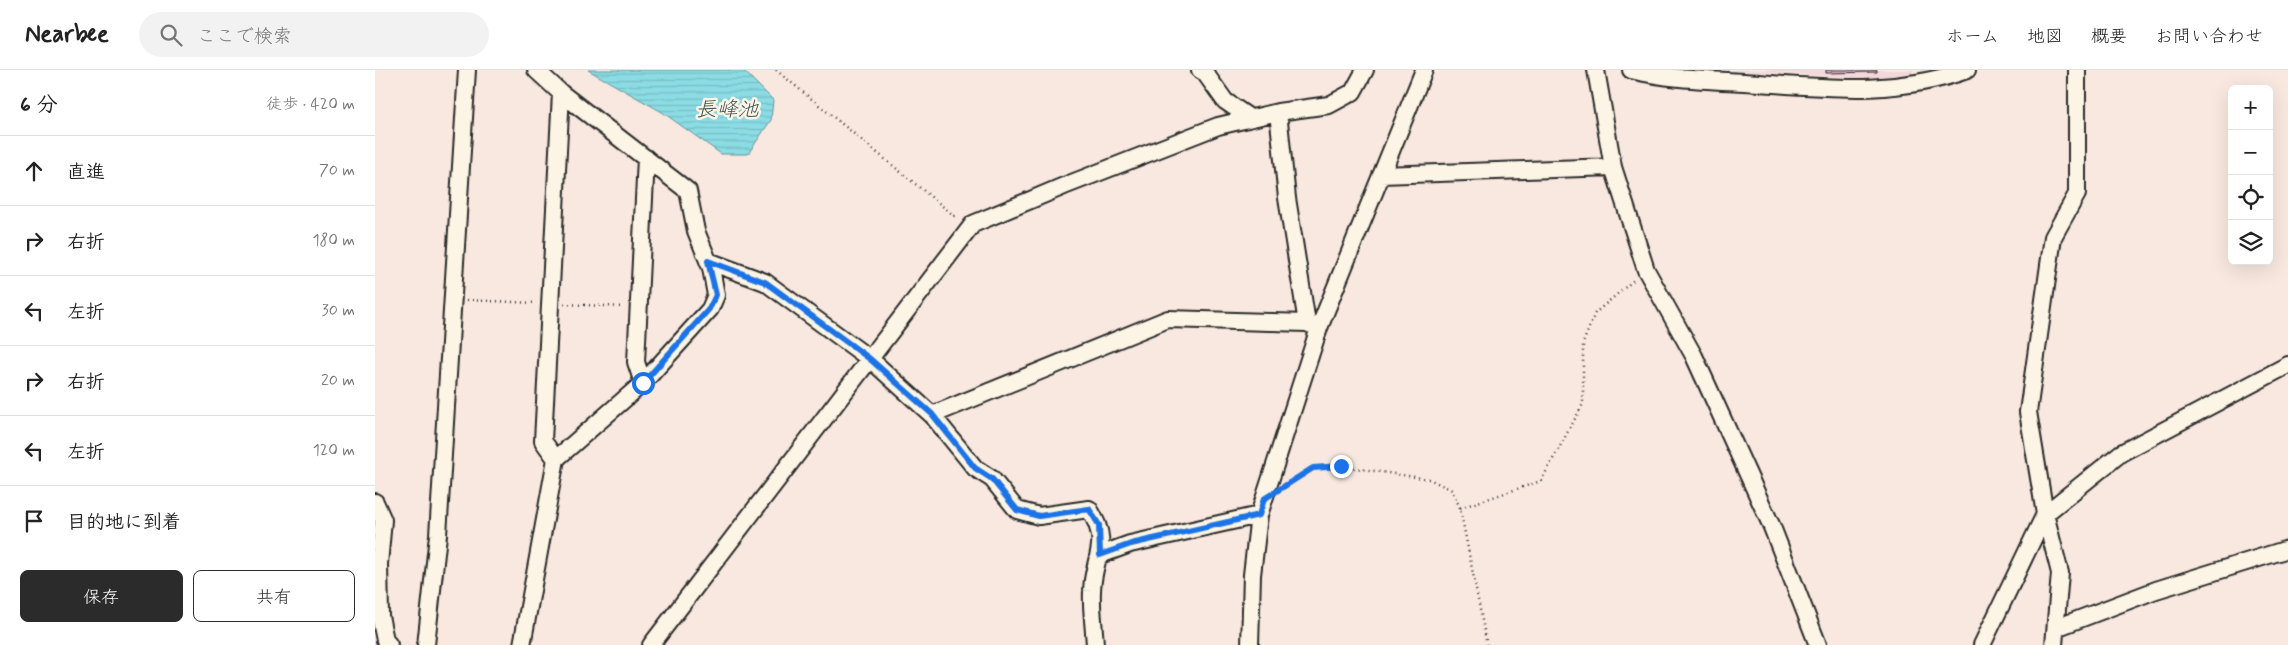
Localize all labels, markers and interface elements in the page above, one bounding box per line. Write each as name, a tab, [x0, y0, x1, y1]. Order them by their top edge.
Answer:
search box	[139, 12, 489, 57]
text: Nearbee	[25, 19, 109, 50]
icon: search	[157, 21, 185, 49]
text: ここで検索	[197, 24, 292, 49]
text: ホーム	[1946, 25, 1999, 49]
text: 地図	[2027, 25, 2063, 49]
text: 概要	[2091, 25, 2127, 49]
text: お問い合わせ	[2155, 25, 2263, 49]
map controls	[2228, 85, 2273, 265]
button: +	[2228, 85, 2273, 130]
text: 6 分	[20, 91, 57, 119]
text: 徒歩 · 420 m	[266, 94, 355, 115]
water label: 長峰池	[696, 96, 759, 124]
button: −	[2228, 130, 2273, 175]
icon: ahead	[20, 157, 48, 185]
text: 直進	[67, 160, 105, 185]
text: 70 m	[319, 160, 355, 181]
button: locate	[2228, 175, 2273, 220]
button: layers	[2228, 220, 2273, 265]
icon: right	[20, 227, 48, 255]
text: 右折	[67, 230, 105, 255]
text: 180 m	[312, 230, 355, 251]
icon: left	[20, 297, 48, 325]
text: 左折	[67, 300, 105, 325]
text: 30 m	[322, 300, 355, 321]
icon: right	[20, 367, 48, 395]
text: 右折	[67, 370, 105, 395]
text: 20 m	[321, 370, 355, 391]
route start	[632, 372, 655, 395]
icon: left	[20, 437, 48, 465]
text: 左折	[67, 440, 105, 465]
text: 120 m	[313, 440, 355, 461]
route end	[1330, 455, 1353, 478]
icon: arrive	[20, 507, 48, 535]
text: 目的地に到着	[67, 510, 181, 535]
button: 保存	[20, 570, 183, 622]
button: 共有	[193, 570, 355, 622]

